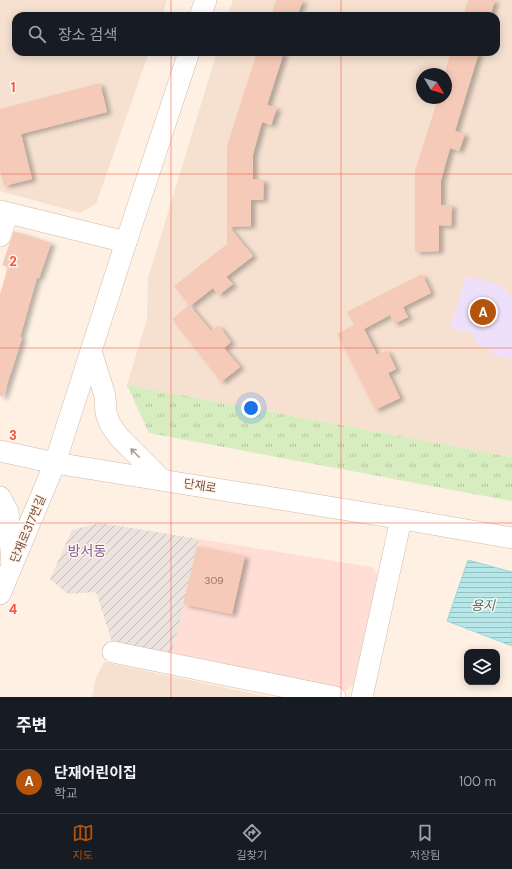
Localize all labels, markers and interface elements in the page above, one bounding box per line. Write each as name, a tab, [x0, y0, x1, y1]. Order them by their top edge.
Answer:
search box	[12, 12, 500, 56]
icon: search	[26, 23, 48, 45]
text: 장소 검색	[58, 25, 117, 45]
north arrow	[416, 68, 452, 104]
text: 1	[11, 79, 15, 96]
text: 2	[9, 253, 17, 270]
pin: A	[470, 297, 496, 327]
your location	[241, 398, 261, 418]
text: 3	[9, 427, 17, 444]
one-way arrow	[130, 448, 140, 458]
street label: 단재로	[182, 476, 218, 496]
street label: 단재로317번길	[7, 493, 49, 565]
district label: 방서동	[68, 542, 106, 560]
house number: 309	[204, 574, 224, 587]
water label: 용지	[471, 597, 496, 614]
text: 4	[9, 601, 17, 618]
map controls	[464, 649, 500, 685]
button: layers	[464, 649, 500, 685]
text: 주변	[16, 714, 47, 736]
text: 단재어린이집	[54, 763, 137, 783]
text: A	[24, 773, 34, 790]
text: 100 m	[459, 773, 496, 790]
text: 학교	[54, 785, 78, 802]
tab: 지도	[72, 822, 94, 862]
tab: 길찾기	[237, 822, 267, 862]
tab: 저장됨	[410, 822, 440, 862]

